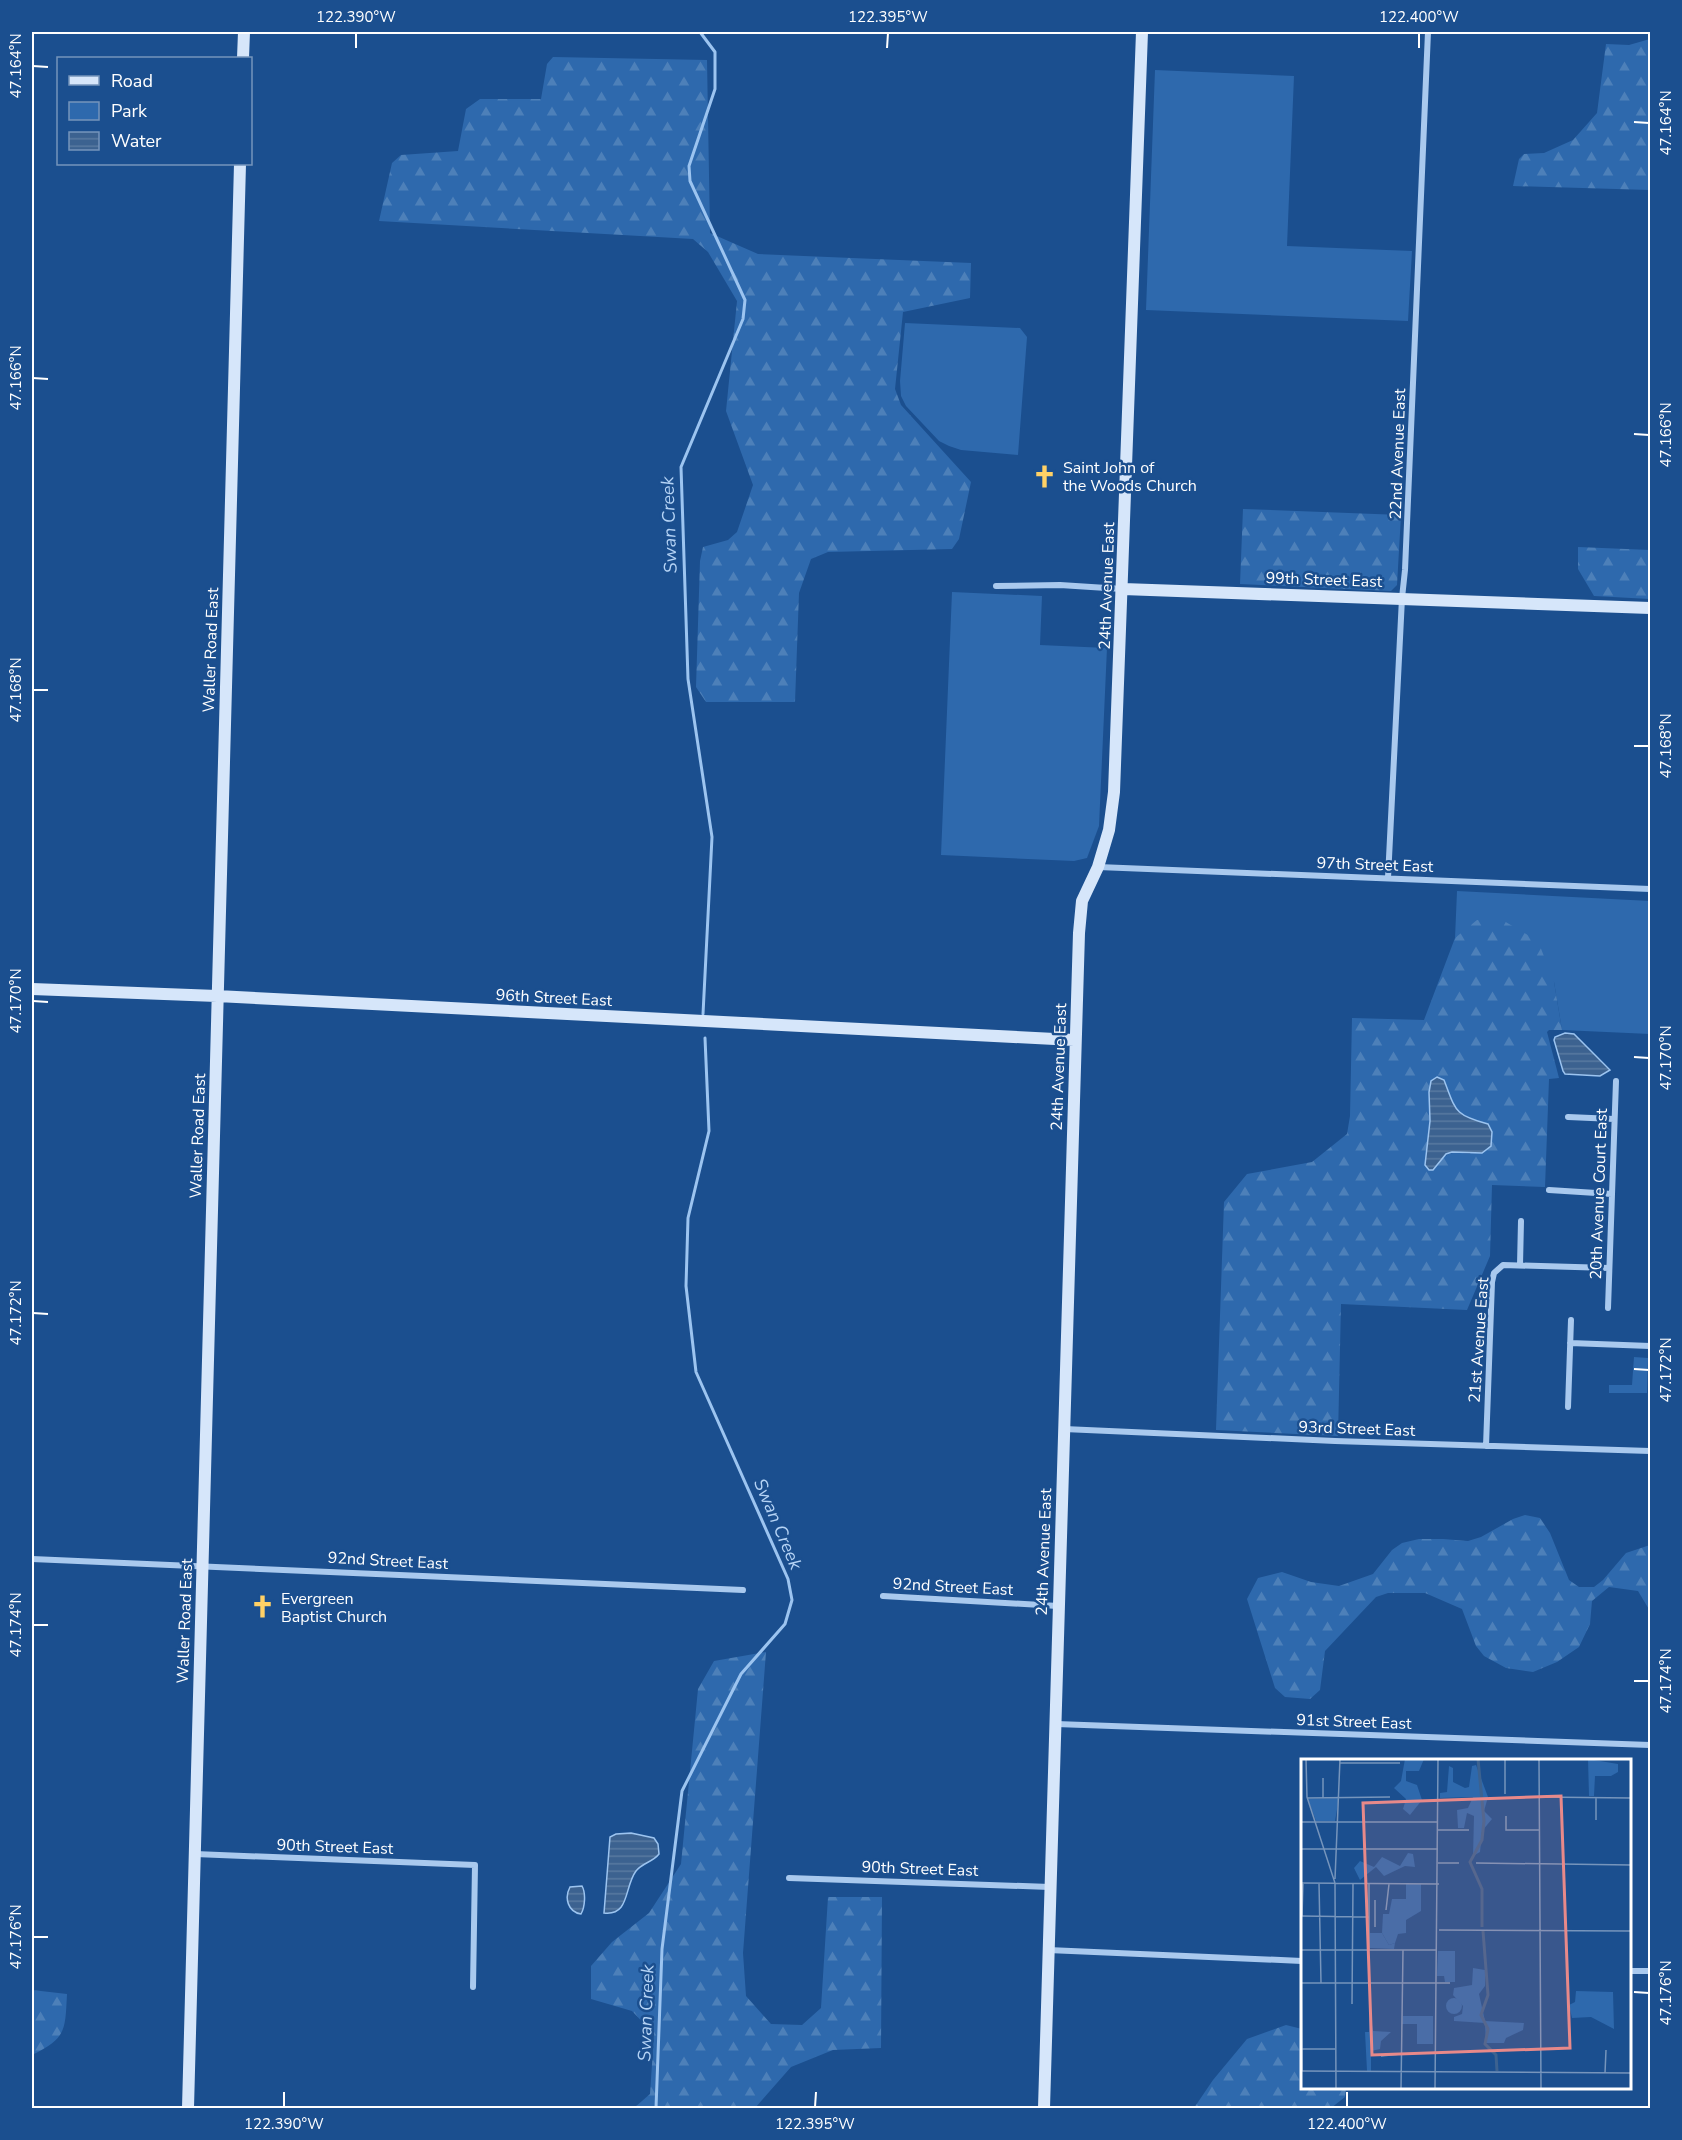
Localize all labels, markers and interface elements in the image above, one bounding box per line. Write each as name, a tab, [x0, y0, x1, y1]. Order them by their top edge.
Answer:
text: 122.390°W	[316, 7, 396, 27]
text: 122.395°W	[848, 7, 928, 27]
text: 122.400°W	[1379, 7, 1459, 27]
text: 47.164°N	[6, 33, 26, 99]
legend	[57, 57, 252, 165]
text: Road	[111, 69, 153, 93]
text: 47.164°N	[1656, 90, 1676, 156]
text: Park	[111, 99, 148, 123]
text: Water	[111, 129, 162, 153]
text: 47.166°N	[6, 345, 26, 411]
street label: 22nd Avenue East	[1385, 388, 1411, 520]
text: 47.166°N	[1656, 402, 1676, 468]
place label: Saint John of the Woods Church	[1063, 457, 1197, 497]
church icon: Saint John of the Woods Church	[1032, 463, 1058, 489]
water label: Swan Creek	[655, 475, 683, 574]
street label: 24th Avenue East	[1094, 522, 1120, 650]
street label: 99th Street East	[1265, 567, 1383, 593]
street label: Waller Road East	[198, 587, 224, 713]
text: 47.168°N	[6, 657, 26, 723]
text: 47.168°N	[1656, 713, 1676, 779]
street label: 97th Street East	[1316, 852, 1434, 878]
text: 47.170°N	[6, 968, 26, 1034]
street label: 96th Street East	[495, 984, 613, 1012]
street label: 24th Avenue East	[1046, 1003, 1072, 1131]
text: 47.170°N	[1656, 1025, 1676, 1091]
street label: Waller Road East	[185, 1073, 211, 1199]
street label: 20th Avenue Court East	[1585, 1108, 1613, 1280]
street label: 21st Avenue East	[1464, 1276, 1494, 1404]
text: 47.172°N	[6, 1280, 26, 1346]
text: 47.172°N	[1656, 1337, 1676, 1403]
street label: 93rd Street East	[1298, 1416, 1416, 1442]
water label: Swan Creek	[748, 1475, 808, 1574]
street label: 24th Avenue East	[1031, 1488, 1057, 1616]
street label: 92nd Street East	[327, 1547, 449, 1575]
street label: Waller Road East	[172, 1558, 198, 1684]
street label: 92nd Street East	[892, 1573, 1014, 1601]
place label: Evergreen Baptist Church	[281, 1588, 387, 1628]
text: 47.174°N	[6, 1592, 26, 1658]
church icon: Evergreen Baptist Church	[250, 1594, 276, 1620]
text: 47.174°N	[1656, 1648, 1676, 1714]
street label: 91st Street East	[1296, 1709, 1412, 1735]
inset map	[1301, 1759, 1631, 2089]
street label: 90th Street East	[276, 1834, 394, 1860]
street label: 90th Street East	[861, 1856, 979, 1882]
text: 47.176°N	[6, 1904, 26, 1970]
text: 47.176°N	[1656, 1960, 1676, 2026]
water label: Swan Creek	[632, 1963, 660, 2062]
text: 122.390°W	[244, 2114, 324, 2134]
text: 122.395°W	[775, 2114, 855, 2134]
text: 122.400°W	[1307, 2114, 1387, 2134]

